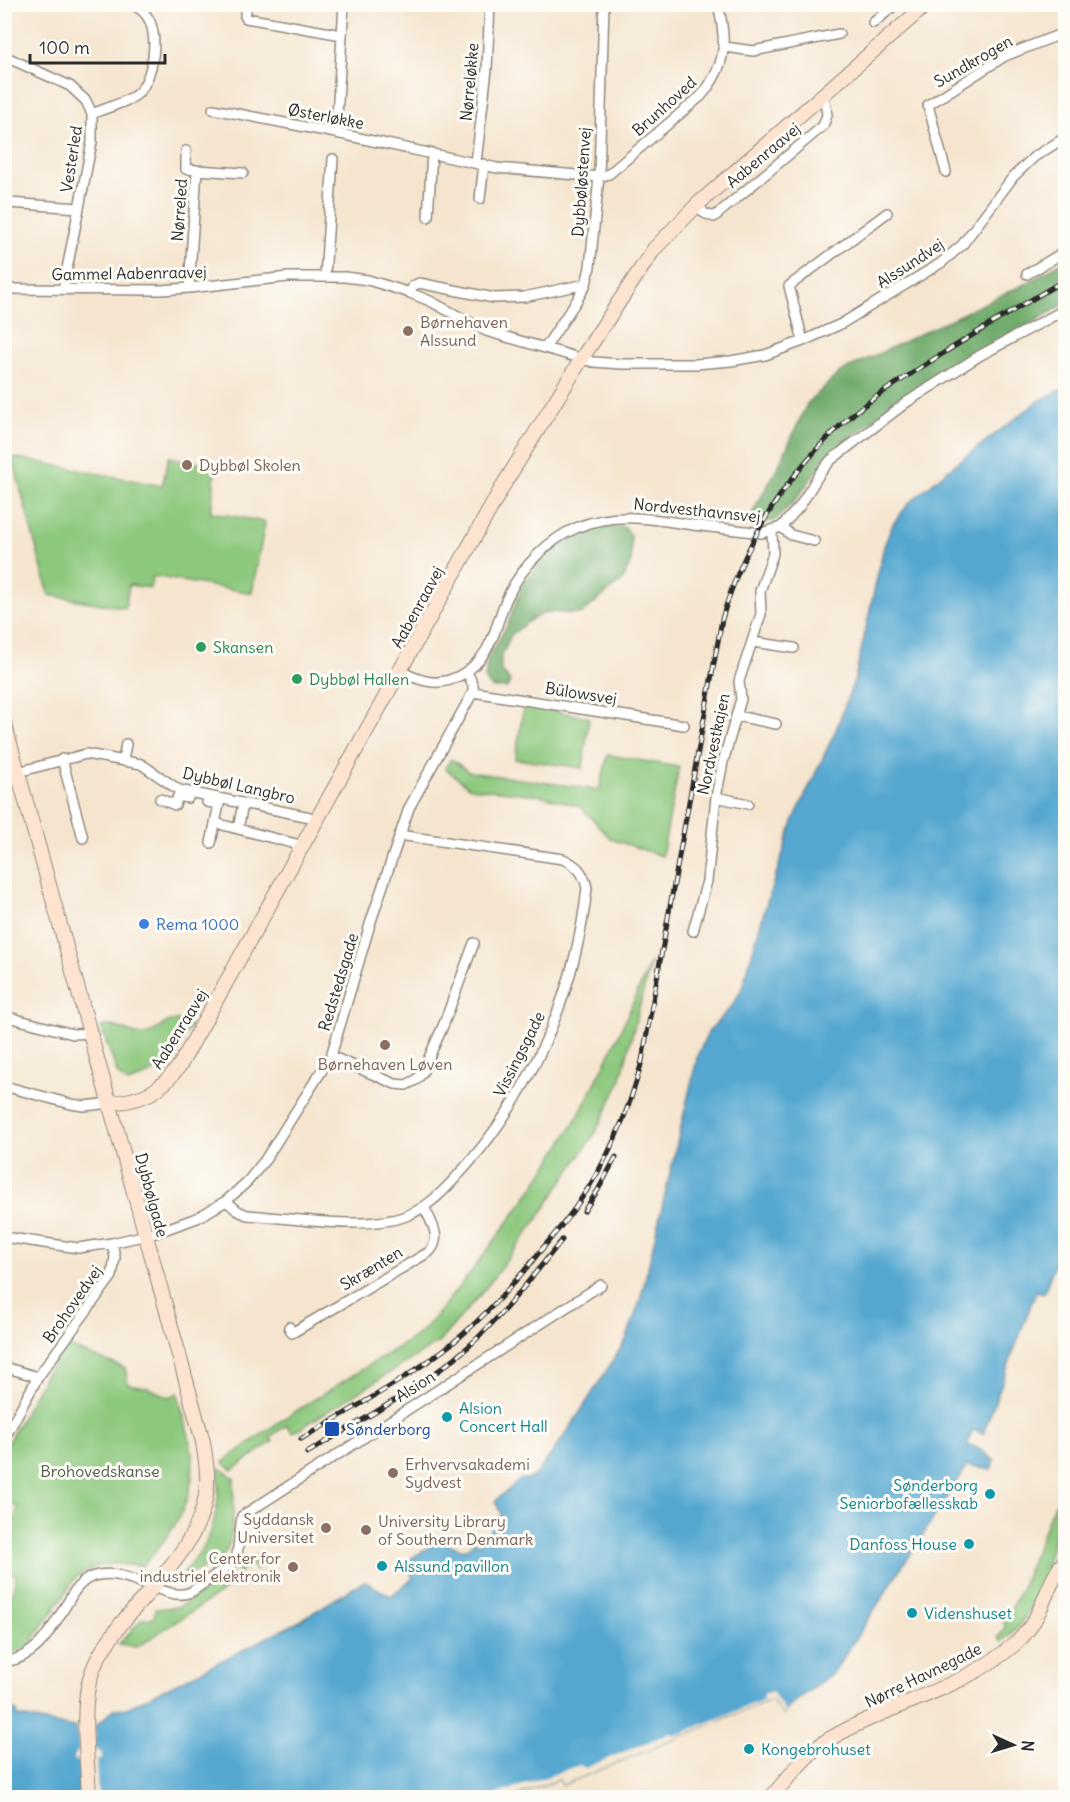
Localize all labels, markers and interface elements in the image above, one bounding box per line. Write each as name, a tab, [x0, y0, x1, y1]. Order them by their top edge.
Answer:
scale bar	[30, 27, 165, 65]
street label: Sundkrogen	[930, 31, 1016, 91]
text: 100 m	[39, 36, 90, 59]
street label: Nørreløkke	[456, 42, 482, 122]
street label: Brunhoved	[628, 72, 700, 140]
street label: Østerløkke	[286, 99, 366, 133]
street label: Aabenraavej	[722, 118, 804, 192]
street label: Vesterled	[56, 124, 86, 194]
street label: Dybbøløstenvej	[567, 126, 595, 238]
street label: Nørreled	[167, 178, 191, 242]
street label: Alssundvej	[873, 234, 947, 292]
street label: Gammel Aabenraavej	[51, 262, 207, 284]
place label: Børnehaven Alssund	[420, 312, 508, 350]
marker: Børnehaven Alssund	[401, 324, 415, 338]
place label: Dybbøl Skolen	[199, 455, 301, 475]
marker: Dybbøl Skolen	[180, 458, 194, 472]
street label: Nordvesthavnsvej	[633, 493, 761, 527]
street label: Aabenraavej	[386, 563, 448, 651]
place label: Skansen	[213, 637, 274, 657]
marker: Skansen	[194, 640, 208, 654]
place label: Dybbøl Hallen	[309, 669, 409, 689]
marker: Dybbøl Hallen	[290, 672, 304, 686]
street label: Bülowsvej	[544, 677, 618, 709]
street label: Nordvestkajen	[692, 691, 734, 797]
street label: Dybbøl Langbro	[181, 762, 297, 808]
place label: Rema 1000	[156, 914, 239, 934]
marker: Rema 1000	[137, 917, 151, 931]
street label: Redstedsgade	[314, 930, 362, 1034]
street label: Aabenraavej	[147, 985, 211, 1073]
street label: Vissingsgade	[489, 1008, 549, 1100]
marker: Børnehaven Løven	[378, 1038, 392, 1052]
place label: Børnehaven Løven	[318, 1054, 452, 1074]
street label: Dybbølgade	[131, 1151, 173, 1239]
street label: Skrænten	[336, 1242, 406, 1294]
street label: Brohovedvej	[38, 1261, 106, 1347]
street label: Alsion	[391, 1366, 439, 1406]
place label: Alsion Concert Hall	[459, 1398, 548, 1436]
marker: Alsion Concert Hall	[440, 1410, 454, 1424]
place label: Sønderborg	[346, 1419, 431, 1439]
marker: Sønderborg	[323, 1420, 341, 1438]
place label: Erhvervsakademi Sydvest	[405, 1454, 530, 1492]
park label: Brohovedskanse	[40, 1461, 160, 1481]
marker: Erhvervsakademi Sydvest	[386, 1466, 400, 1480]
place label: Sønderborg Seniorbofællesskab	[839, 1475, 978, 1513]
marker: Sønderborg Seniorbofællesskab	[983, 1487, 997, 1501]
place label: Syddansk Universitet	[237, 1509, 315, 1547]
place label: University Library of Southern Denmark	[378, 1511, 533, 1549]
marker: Syddansk Universitet	[319, 1521, 333, 1535]
marker: University Library of Southern Denmark	[359, 1523, 373, 1537]
place label: Danfoss House	[849, 1534, 957, 1554]
marker: Danfoss House	[962, 1537, 976, 1551]
place label: Center for industriel elektronik	[140, 1548, 281, 1586]
place label: Alssund pavillon	[394, 1556, 509, 1576]
marker: Alssund pavillon	[375, 1559, 389, 1573]
marker: Center for industriel elektronik	[286, 1560, 300, 1574]
place label: Videnshuset	[924, 1603, 1012, 1623]
marker: Videnshuset	[905, 1606, 919, 1620]
street label: Nørre Havnegade	[861, 1638, 985, 1712]
north arrow	[983, 1715, 1043, 1775]
place label: Kongebrohuset	[761, 1739, 871, 1759]
text: N	[1018, 1740, 1038, 1752]
marker: Kongebrohuset	[742, 1742, 756, 1756]

